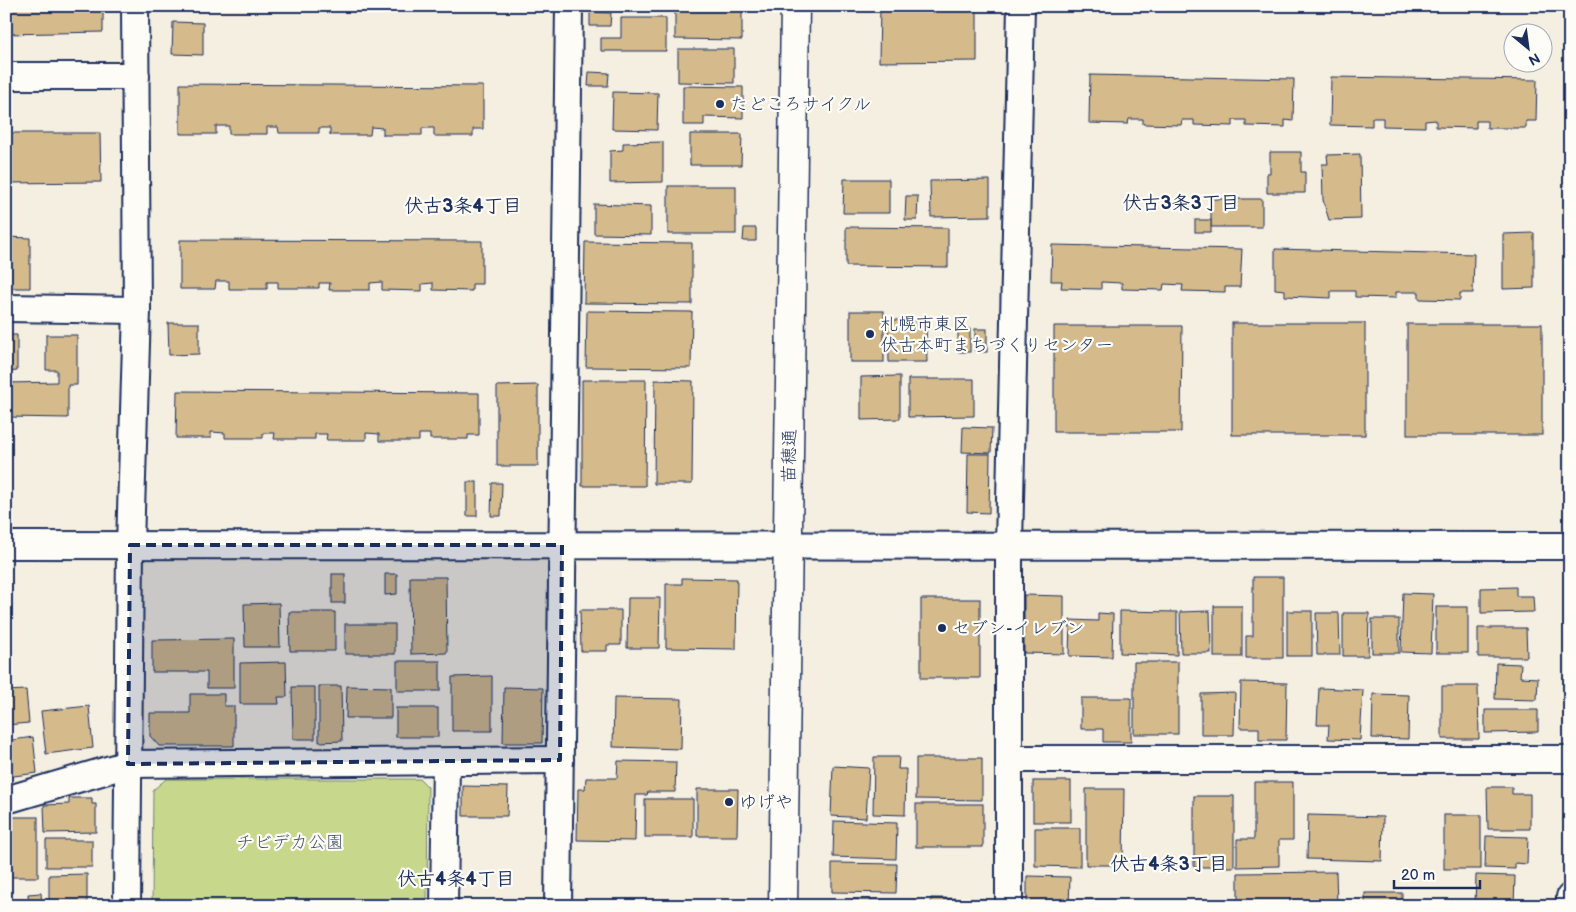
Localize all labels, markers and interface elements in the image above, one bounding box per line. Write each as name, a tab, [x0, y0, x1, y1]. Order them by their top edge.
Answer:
north arrow	[1504, 22, 1554, 72]
text: N	[1525, 49, 1543, 69]
place label: たどころサイクル	[730, 94, 871, 115]
marker: たどころサイクル	[714, 98, 726, 110]
district label: 伏古3条3丁目	[1122, 192, 1240, 215]
district label: 伏古3条4丁目	[404, 195, 522, 218]
place label: 札幌市東区 伏古本町まちづくりセンター	[880, 314, 1113, 356]
marker: 札幌市東区 伏古本町まちづくりセンター	[864, 328, 876, 340]
street label: 苗穂通	[779, 429, 800, 483]
place label: セブン-イレブン	[952, 618, 1085, 639]
marker: セブン-イレブン	[936, 622, 948, 634]
place label: ゆげや	[739, 792, 793, 813]
marker: ゆげや	[723, 796, 735, 808]
park label: チビデカ公園	[236, 832, 344, 853]
district label: 伏古4条3丁目	[1110, 853, 1228, 876]
scale bar	[1394, 857, 1480, 889]
text: 20 m	[1401, 866, 1435, 885]
district label: 伏古4条4丁目	[397, 868, 515, 891]

